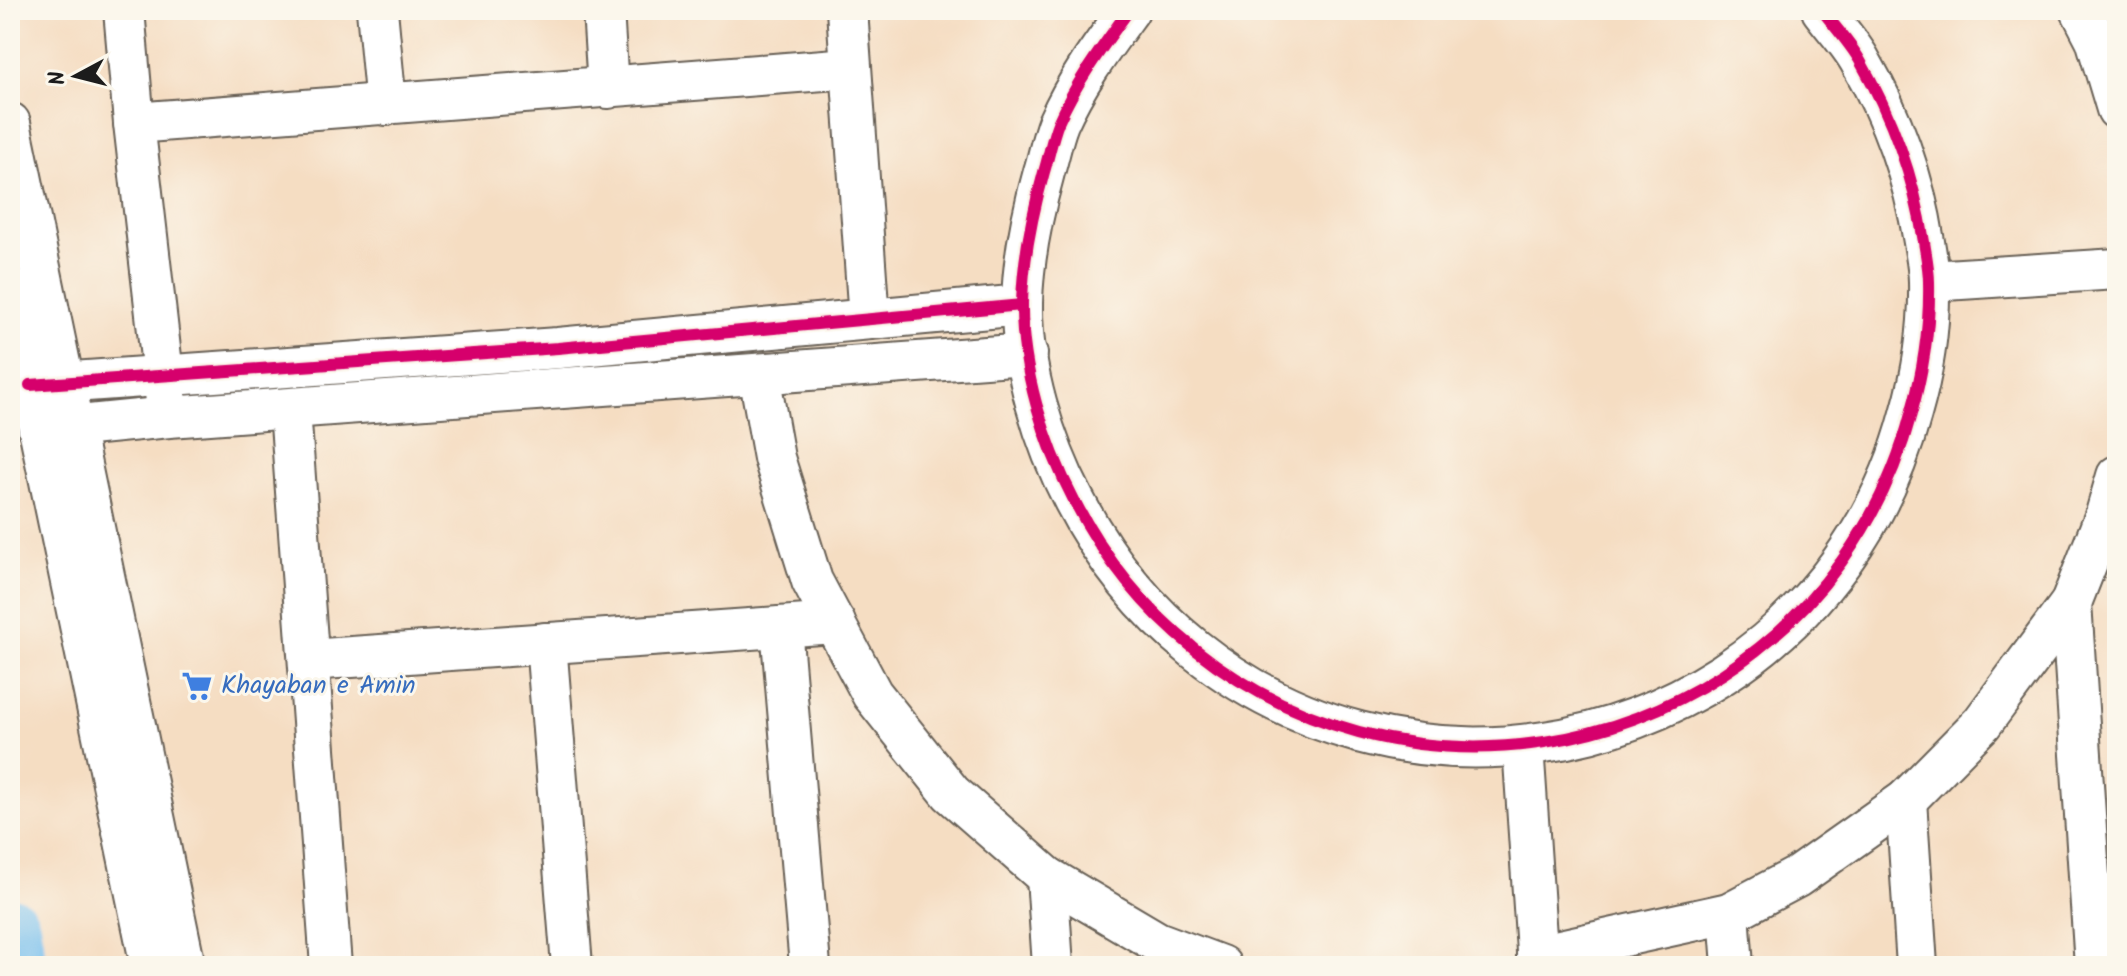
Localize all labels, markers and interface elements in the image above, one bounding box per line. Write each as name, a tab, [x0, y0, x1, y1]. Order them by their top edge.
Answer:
north arrow	[36, 36, 116, 116]
text: N	[40, 69, 77, 87]
place label: Khayaban e Amin	[221, 665, 416, 707]
supermarket icon: Khayaban e Amin	[180, 669, 214, 703]

